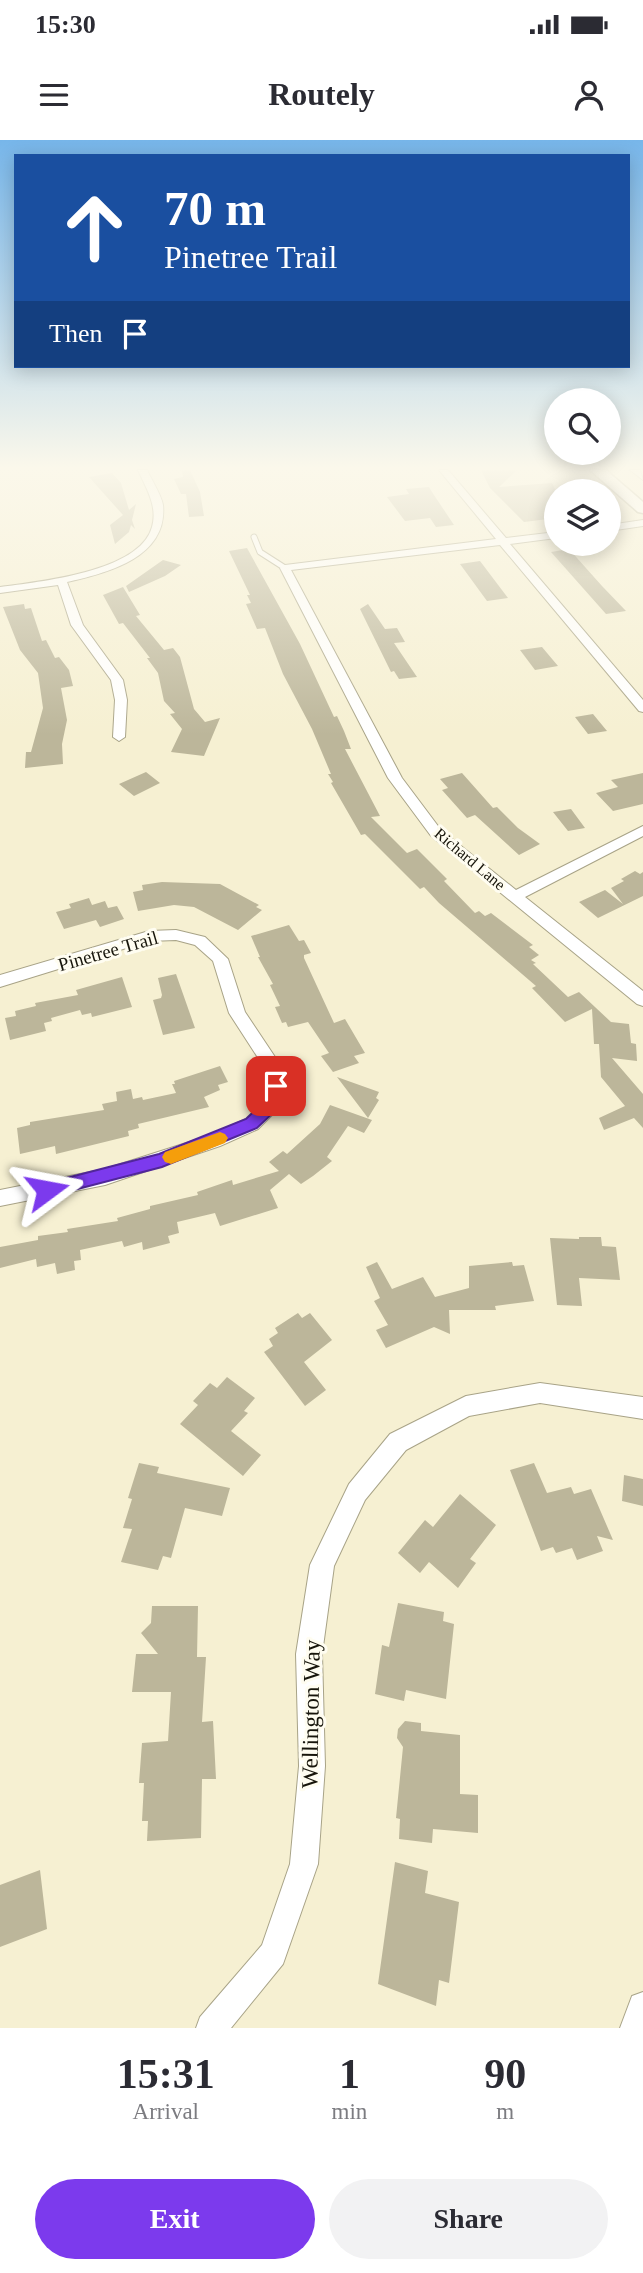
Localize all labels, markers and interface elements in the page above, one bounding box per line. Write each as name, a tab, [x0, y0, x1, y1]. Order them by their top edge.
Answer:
text: 15:30	[35, 10, 96, 39]
icon: menu	[35, 76, 73, 114]
text: Routely	[268, 76, 375, 112]
icon: person	[570, 76, 608, 114]
text: 70 m	[164, 181, 266, 236]
icon: ahead	[49, 182, 140, 273]
text: Pinetree Trail	[164, 239, 337, 275]
icon: arrive	[116, 315, 154, 353]
text: Then	[49, 319, 102, 348]
map controls	[544, 388, 621, 556]
button: search	[544, 388, 621, 465]
button: layers	[544, 479, 621, 556]
street label: Richard Lane	[431, 825, 509, 893]
street label: Pinetree Trail	[56, 927, 160, 975]
pin	[246, 1056, 306, 1116]
icon: arrive	[257, 1067, 295, 1105]
position arrow	[10, 1153, 84, 1227]
street label: Wellington Way	[297, 1639, 325, 1788]
text: 15:31	[117, 2051, 215, 2097]
text: 1	[339, 2051, 360, 2097]
text: 90	[484, 2051, 526, 2097]
text: Arrival	[133, 2099, 199, 2124]
text: min	[332, 2099, 367, 2124]
text: m	[496, 2099, 514, 2124]
button: Exit	[35, 2179, 315, 2259]
button: Share	[329, 2179, 608, 2259]

